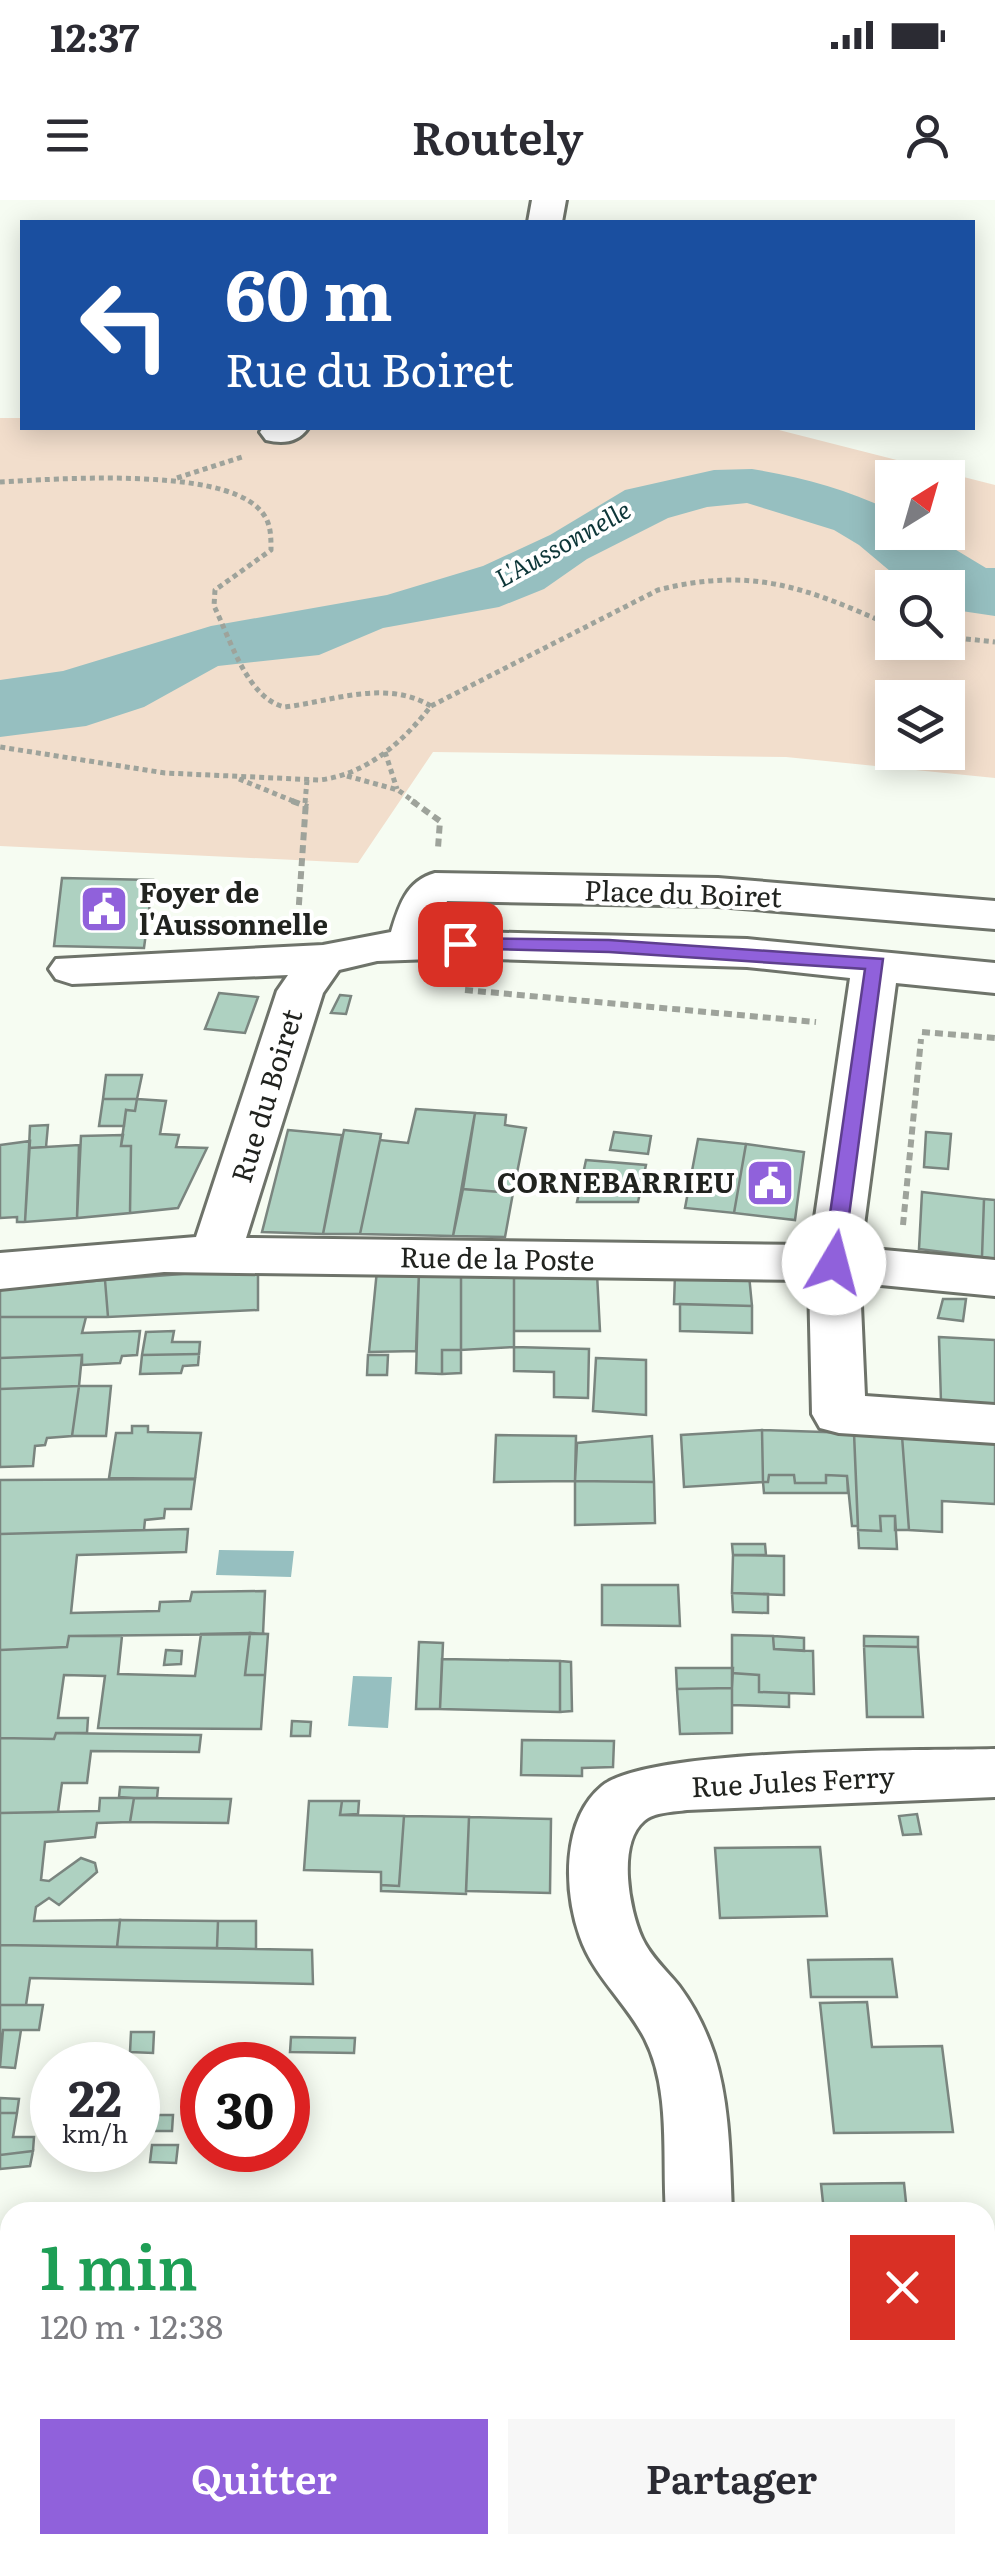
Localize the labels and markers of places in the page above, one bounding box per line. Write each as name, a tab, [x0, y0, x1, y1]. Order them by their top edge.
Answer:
place label: Foyer de l'Aussonnelle	[139, 870, 328, 944]
public building icon: Foyer de l'Aussonnelle	[78, 883, 130, 935]
pin	[418, 902, 503, 987]
public building icon: CORNEBARRIEU	[744, 1157, 796, 1209]
place label: CORNEBARRIEU	[497, 1160, 735, 1202]

